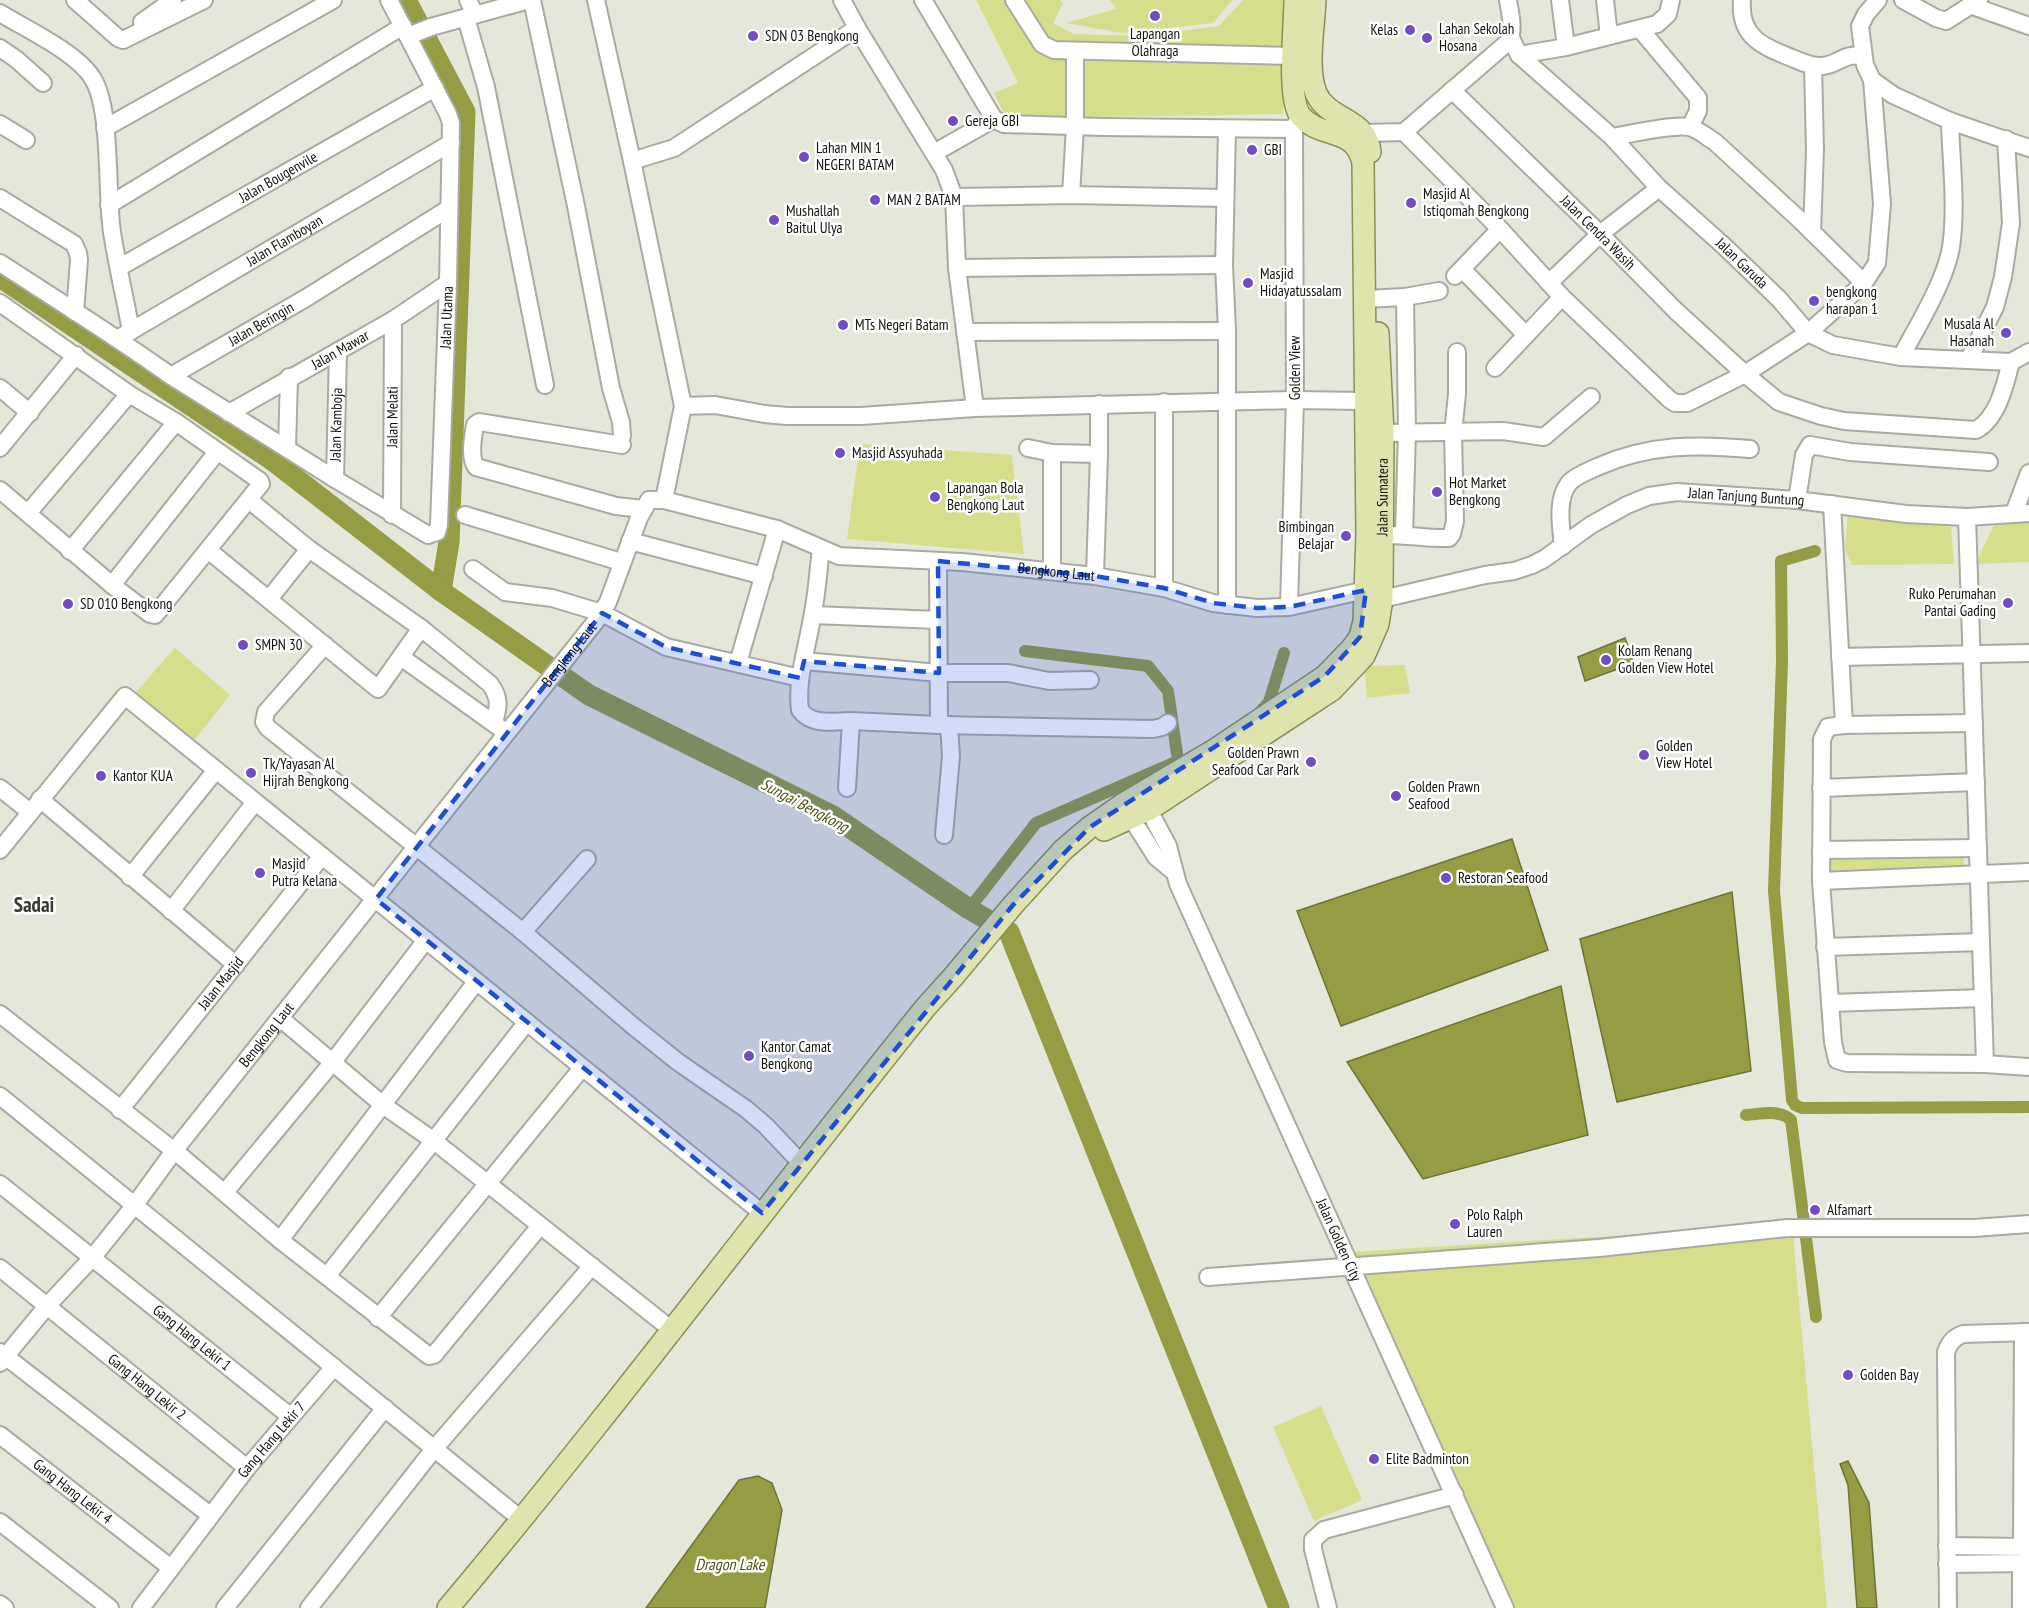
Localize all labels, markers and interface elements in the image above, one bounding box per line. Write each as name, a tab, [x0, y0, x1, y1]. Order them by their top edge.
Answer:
marker: Lapangan Olahraga	[1148, 9, 1162, 23]
place label: Lahan Sekolah Hosana	[1439, 19, 1514, 55]
place label: Kelas	[1370, 20, 1398, 39]
marker: Kelas	[1403, 23, 1417, 37]
place label: Lapangan Olahraga	[1130, 24, 1180, 60]
place label: SDN 03 Bengkong	[765, 26, 859, 45]
marker: SDN 03 Bengkong	[746, 29, 760, 43]
marker: Lahan Sekolah Hosana	[1420, 31, 1434, 45]
place label: Gereja GBI	[965, 111, 1019, 130]
marker: Gereja GBI	[946, 114, 960, 128]
place label: Lahan MIN 1 NEGERI BATAM	[816, 138, 894, 174]
place label: GBI	[1264, 140, 1282, 159]
marker: GBI	[1245, 143, 1259, 157]
street label: Jalan Bougenvile	[235, 147, 321, 207]
marker: Lahan MIN 1 NEGERI BATAM	[797, 150, 811, 164]
place label: Masjid Al Istiqomah Bengkong	[1423, 184, 1529, 220]
place label: MAN 2 BATAM	[887, 190, 961, 209]
street label: Jalan Cendra Wasih	[1556, 190, 1640, 274]
marker: MAN 2 BATAM	[868, 193, 882, 207]
marker: Masjid Al Istiqomah Bengkong	[1404, 196, 1418, 210]
place label: Mushallah Baitul Ulya	[786, 201, 843, 237]
street label: Jalan Flamboyan	[242, 210, 326, 271]
marker: Mushallah Baitul Ulya	[767, 213, 781, 227]
street label: Jalan Garuda	[1711, 233, 1772, 292]
place label: Masjid Hidayatussalam	[1260, 264, 1341, 300]
marker: Masjid Hidayatussalam	[1241, 276, 1255, 290]
place label: bengkong harapan 1	[1826, 282, 1878, 318]
street label: Jalan Utama	[436, 286, 457, 350]
marker: bengkong harapan 1	[1807, 294, 1821, 308]
street label: Jalan Beringin	[224, 297, 297, 350]
place label: Musala Al Hasanah	[1944, 314, 1995, 350]
place label: MTs Negeri Batam	[855, 315, 949, 334]
marker: MTs Negeri Batam	[836, 318, 850, 332]
street label: Jalan Mawar	[307, 325, 373, 374]
marker: Musala Al Hasanah	[1999, 326, 2013, 340]
street label: Golden View	[1285, 336, 1304, 400]
street label: Jalan Melati	[382, 386, 402, 449]
street label: Jalan Kamboja	[325, 387, 346, 463]
place label: Masjid Assyuhada	[852, 443, 943, 462]
marker: Masjid Assyuhada	[833, 446, 847, 460]
street label: Jalan Sumatera	[1372, 458, 1392, 537]
place label: Hot Market Bengkong	[1449, 473, 1506, 509]
place label: Lapangan Bola Bengkong Laut	[947, 478, 1024, 514]
street label: Jalan Tanjung Buntung	[1686, 483, 1806, 510]
marker: Hot Market Bengkong	[1430, 485, 1444, 499]
marker: Lapangan Bola Bengkong Laut	[928, 490, 942, 504]
place label: Bimbingan Belajar	[1278, 517, 1335, 553]
marker: Bimbingan Belajar	[1339, 529, 1353, 543]
street label: Bengkong Laut	[1017, 558, 1096, 585]
place label: Ruko Perumahan Pantai Gading	[1909, 584, 1996, 620]
place label: SD 010 Bengkong	[80, 594, 172, 613]
marker: Ruko Perumahan Pantai Gading	[2001, 596, 2015, 610]
marker: SD 010 Bengkong	[61, 597, 75, 611]
street label: Bengkong Laut	[537, 618, 600, 691]
place label: SMPN 30	[255, 635, 303, 654]
marker: SMPN 30	[236, 638, 250, 652]
place label: Kolam Renang Golden View Hotel	[1618, 641, 1714, 677]
marker: Kolam Renang Golden View Hotel	[1599, 653, 1613, 667]
place label: Golden View Hotel	[1655, 736, 1713, 772]
place label: Golden Prawn Seafood Car Park	[1212, 743, 1299, 779]
marker: Golden View Hotel	[1637, 748, 1651, 762]
place label: Tk/Yayasan Al Hijrah Bengkong	[263, 754, 349, 790]
marker: Golden Prawn Seafood Car Park	[1304, 755, 1318, 769]
place label: Kantor KUA	[113, 766, 174, 785]
marker: Tk/Yayasan Al Hijrah Bengkong	[244, 766, 258, 780]
marker: Kantor KUA	[94, 769, 108, 783]
water label: Sungai Bengkong	[758, 774, 853, 837]
place label: Golden Prawn Seafood	[1408, 777, 1480, 813]
marker: Golden Prawn Seafood	[1389, 789, 1403, 803]
place label: Masjid Putra Kelana	[272, 854, 337, 890]
marker: Masjid Putra Kelana	[253, 866, 267, 880]
place label: Restoran Seafood	[1458, 868, 1548, 887]
marker: Restoran Seafood	[1439, 871, 1453, 885]
district label: Sadai	[14, 891, 54, 918]
street label: Jalan Masjid	[193, 952, 247, 1014]
street label: Bengkong Laut	[235, 998, 298, 1071]
place label: Kantor Camat Bengkong	[761, 1037, 831, 1073]
marker: Kantor Camat Bengkong	[742, 1049, 756, 1063]
street label: Jalan Golden City	[1312, 1194, 1366, 1284]
place label: Alfamart	[1827, 1200, 1872, 1219]
marker: Alfamart	[1808, 1203, 1822, 1217]
place label: Polo Ralph Lauren	[1467, 1205, 1523, 1241]
marker: Polo Ralph Lauren	[1448, 1217, 1462, 1231]
street label: Gang Hang Lekir 1	[149, 1300, 235, 1374]
street label: Gang Hang Lekir 2	[104, 1349, 190, 1424]
place label: Golden Bay	[1860, 1365, 1919, 1384]
marker: Golden Bay	[1841, 1368, 1855, 1382]
street label: Gang Hang Lekir 7	[233, 1397, 309, 1481]
place label: Elite Badminton	[1386, 1449, 1469, 1468]
marker: Elite Badminton	[1367, 1452, 1381, 1466]
street label: Gang Hang Lekir 4	[30, 1454, 116, 1528]
water label: Dragon Lake	[696, 1554, 766, 1574]

